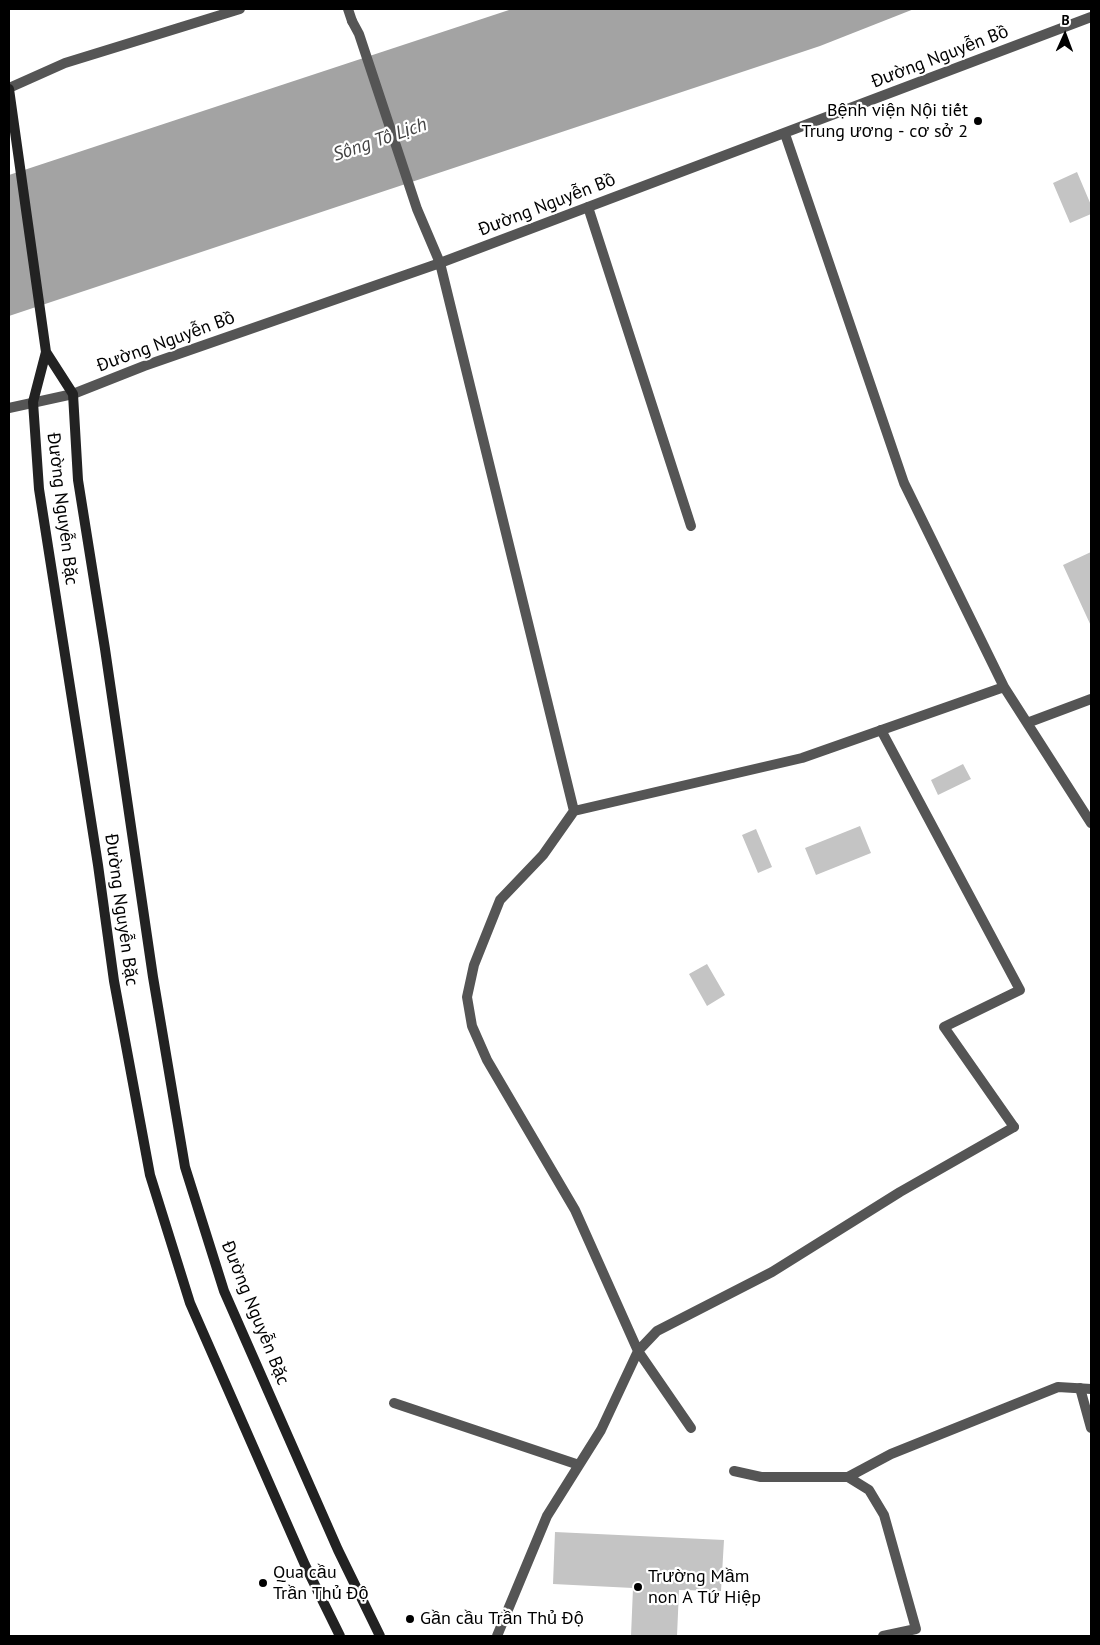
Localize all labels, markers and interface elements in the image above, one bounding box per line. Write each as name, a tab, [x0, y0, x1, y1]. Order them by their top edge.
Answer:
north arrow	[1040, 10, 1090, 60]
text: B	[1061, 11, 1070, 29]
street label: Đường Nguyễn Bồ	[868, 21, 1012, 93]
place label: Bệnh viện Nội tiết Trung ương - cơ sở 2	[802, 100, 968, 142]
water label: Sông Tô Lịch	[330, 113, 430, 167]
marker: Bệnh viện Nội tiết Trung ương - cơ sở 2	[972, 115, 984, 127]
street label: Đường Nguyễn Bồ	[475, 169, 619, 241]
street label: Đường Nguyễn Bồ	[94, 307, 238, 377]
street label: Đường Nguyễn Bặc	[42, 432, 82, 586]
street label: Đường Nguyễn Bặc	[100, 833, 142, 987]
street label: Đường Nguyễn Bặc	[216, 1238, 294, 1388]
place label: Qua cầu Trần Thủ Độ	[273, 1562, 368, 1605]
place label: Trường Mầm non A Tứ Hiệp	[648, 1566, 761, 1608]
marker: Qua cầu Trần Thủ Độ	[257, 1577, 269, 1589]
marker: Trường Mầm non A Tứ Hiệp	[632, 1581, 644, 1593]
place label: Gần cầu Trần Thủ Độ	[420, 1608, 584, 1630]
marker: Gần cầu Trần Thủ Độ	[404, 1613, 416, 1625]

